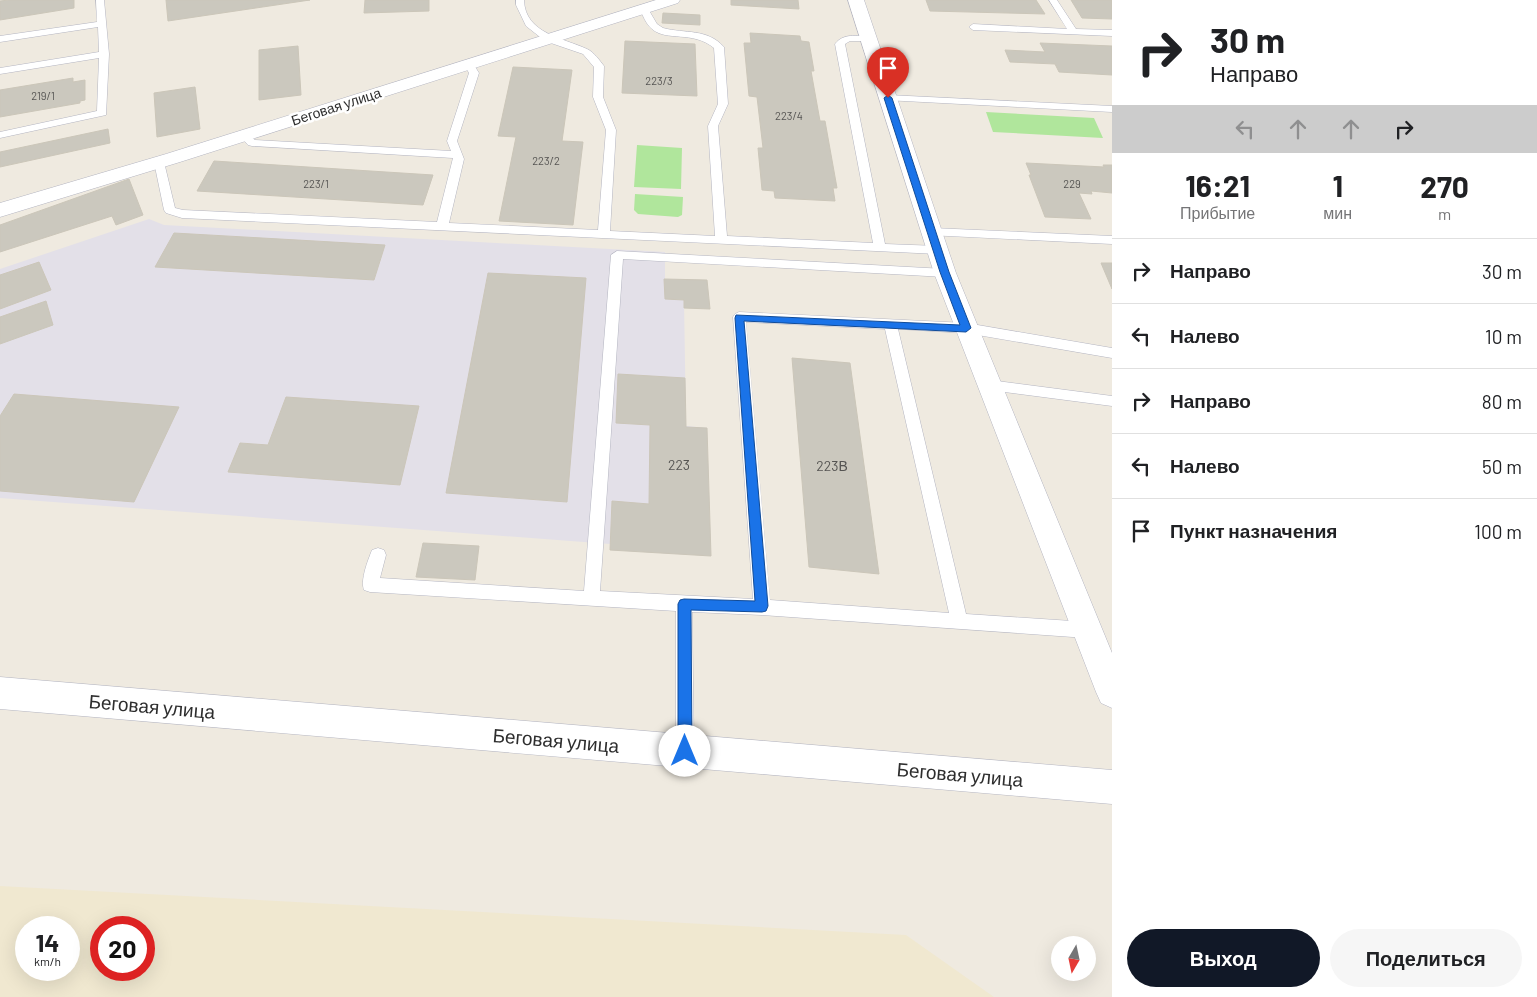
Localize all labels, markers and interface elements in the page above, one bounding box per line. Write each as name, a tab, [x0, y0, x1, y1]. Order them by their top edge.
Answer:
text: 30 m	[1210, 18, 1285, 60]
icon: right	[1127, 20, 1192, 85]
pin	[867, 47, 909, 98]
icon: arrive	[874, 54, 902, 82]
text: Направо	[1210, 60, 1298, 86]
house number: 223/3	[645, 74, 673, 87]
street label: Беговая улица	[289, 83, 383, 129]
house number: 219/1	[31, 89, 55, 102]
house number: 223/4	[775, 109, 803, 122]
icon: left	[1231, 115, 1259, 143]
icon: ahead	[1284, 115, 1312, 143]
icon: ahead	[1337, 115, 1365, 143]
icon: right	[1390, 115, 1418, 143]
house number: 223/2	[532, 154, 560, 167]
text: 16:21	[1185, 167, 1250, 203]
text: 1	[1332, 167, 1343, 203]
text: 270	[1420, 168, 1469, 204]
house number: 223/1	[303, 177, 329, 190]
house number: 229	[1063, 177, 1081, 190]
text: Прибытие	[1180, 203, 1255, 222]
text: мин	[1323, 203, 1352, 222]
text: m	[1438, 204, 1451, 223]
icon: right	[1127, 257, 1155, 285]
text: Направо	[1170, 259, 1251, 282]
text: 30 m	[1482, 260, 1522, 283]
icon: left	[1127, 322, 1155, 350]
text: Налево	[1170, 324, 1240, 347]
text: 10 m	[1485, 325, 1522, 348]
icon: right	[1127, 387, 1155, 415]
text: Направо	[1170, 389, 1251, 412]
text: 80 m	[1482, 390, 1522, 413]
icon: left	[1127, 452, 1155, 480]
text: Налево	[1170, 454, 1240, 477]
text: 50 m	[1482, 455, 1522, 478]
house number: 223	[668, 456, 690, 473]
house number: 223В	[816, 457, 848, 474]
icon: arrive	[1127, 517, 1155, 545]
text: Пункт назначения	[1170, 519, 1337, 542]
text: 100 m	[1474, 520, 1522, 543]
street label: Беговая улица	[88, 689, 217, 723]
street label: Беговая улица	[492, 723, 621, 757]
position arrow	[658, 724, 710, 776]
street label: Беговая улица	[896, 757, 1025, 791]
speed limit sign: 20	[90, 916, 155, 981]
text: 14	[36, 927, 59, 957]
button: Выход	[1127, 929, 1320, 987]
button: Поделиться	[1330, 929, 1522, 987]
north arrow	[1051, 936, 1096, 981]
map controls	[1051, 936, 1096, 981]
text: km/h	[34, 954, 61, 968]

